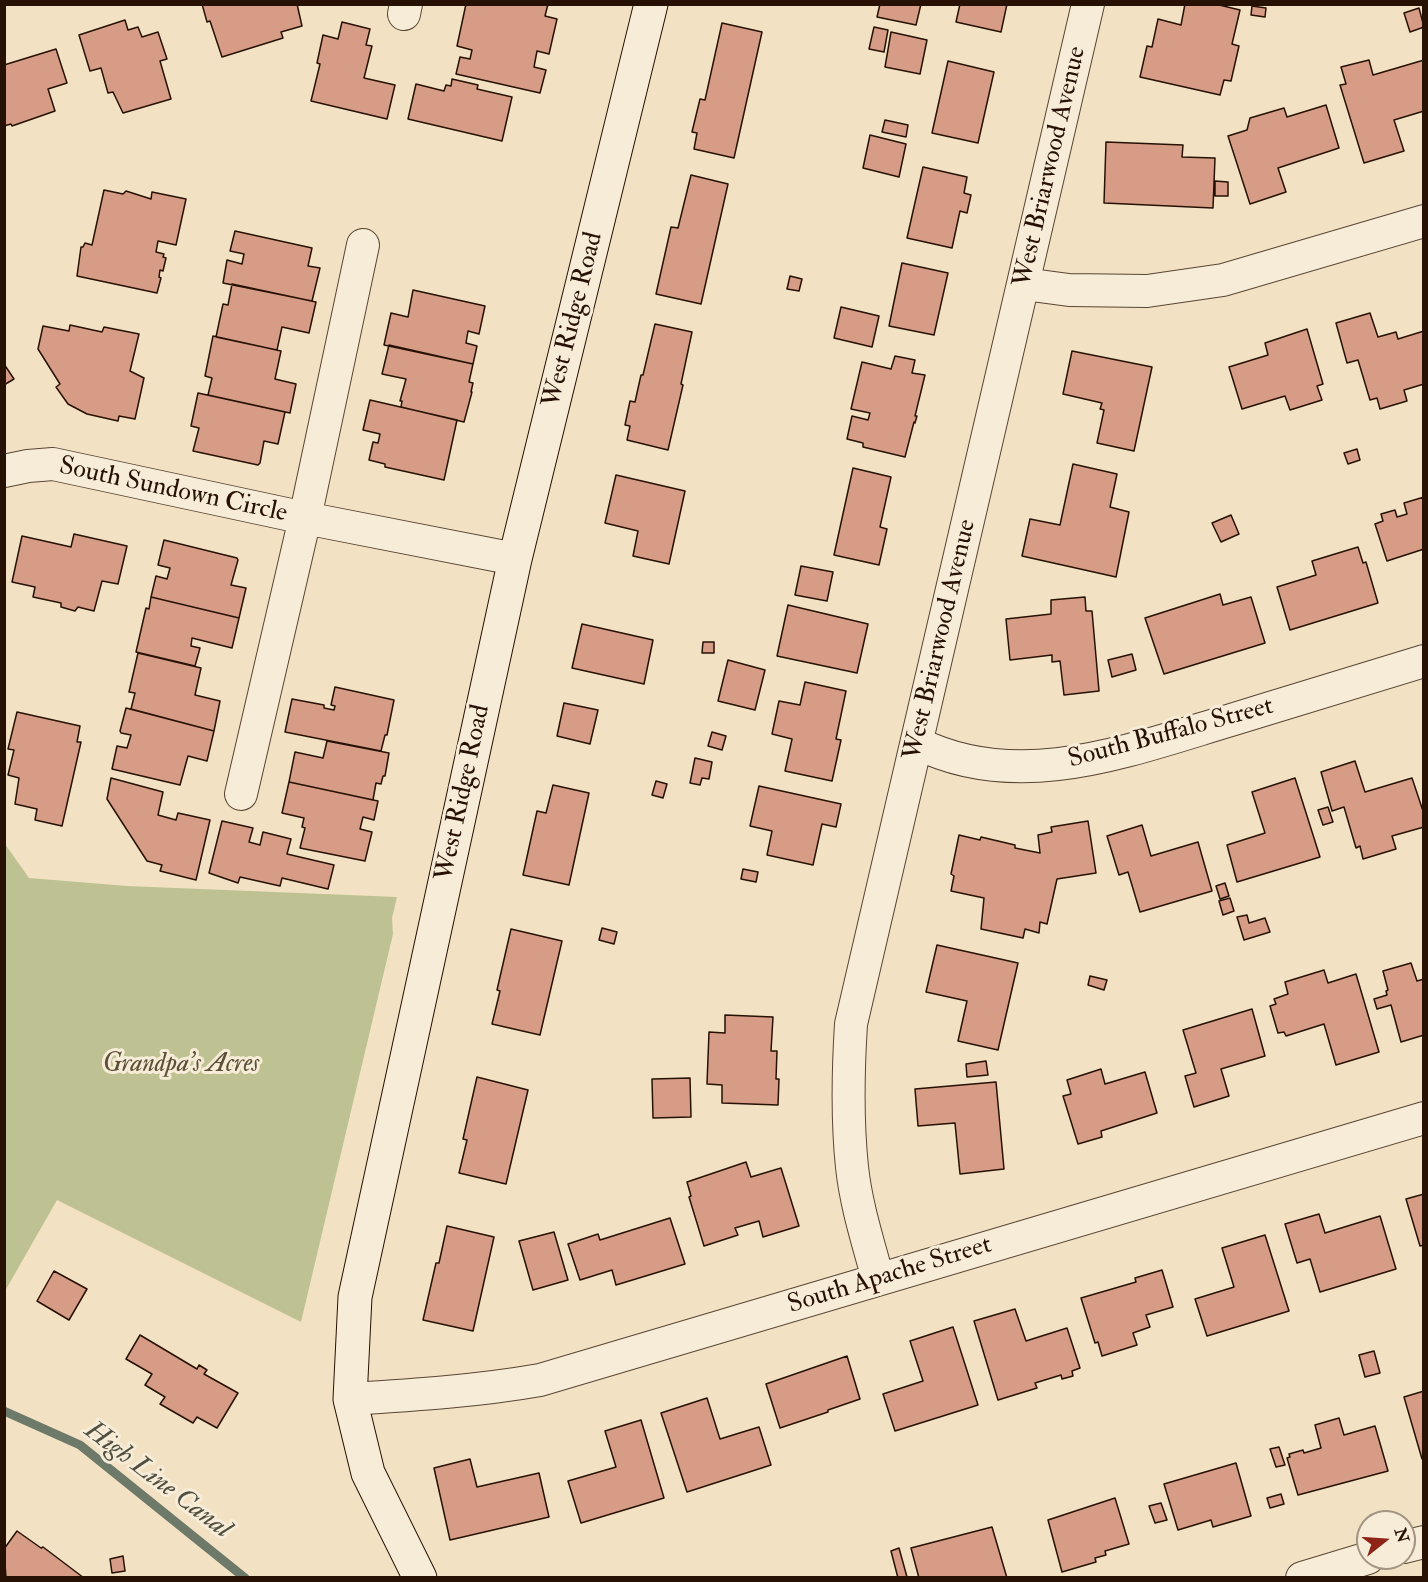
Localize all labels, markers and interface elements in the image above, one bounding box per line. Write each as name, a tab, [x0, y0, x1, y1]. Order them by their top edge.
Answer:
street label: West Briarwood Avenue	[1008, 44, 1094, 290]
street label: West Ridge Road	[537, 229, 611, 411]
street label: South Sundown Circle	[56, 452, 290, 530]
street label: West Briarwood Avenue	[898, 517, 984, 763]
street label: South Buffalo Street	[1065, 692, 1277, 776]
street label: West Ridge Road	[430, 702, 498, 884]
park label: Grandpa's Acres	[103, 1049, 259, 1081]
street label: South Apache Street	[784, 1230, 996, 1322]
water label: High Line Canal	[77, 1415, 237, 1547]
north arrow	[1356, 1510, 1416, 1570]
text: N	[1390, 1526, 1413, 1545]

